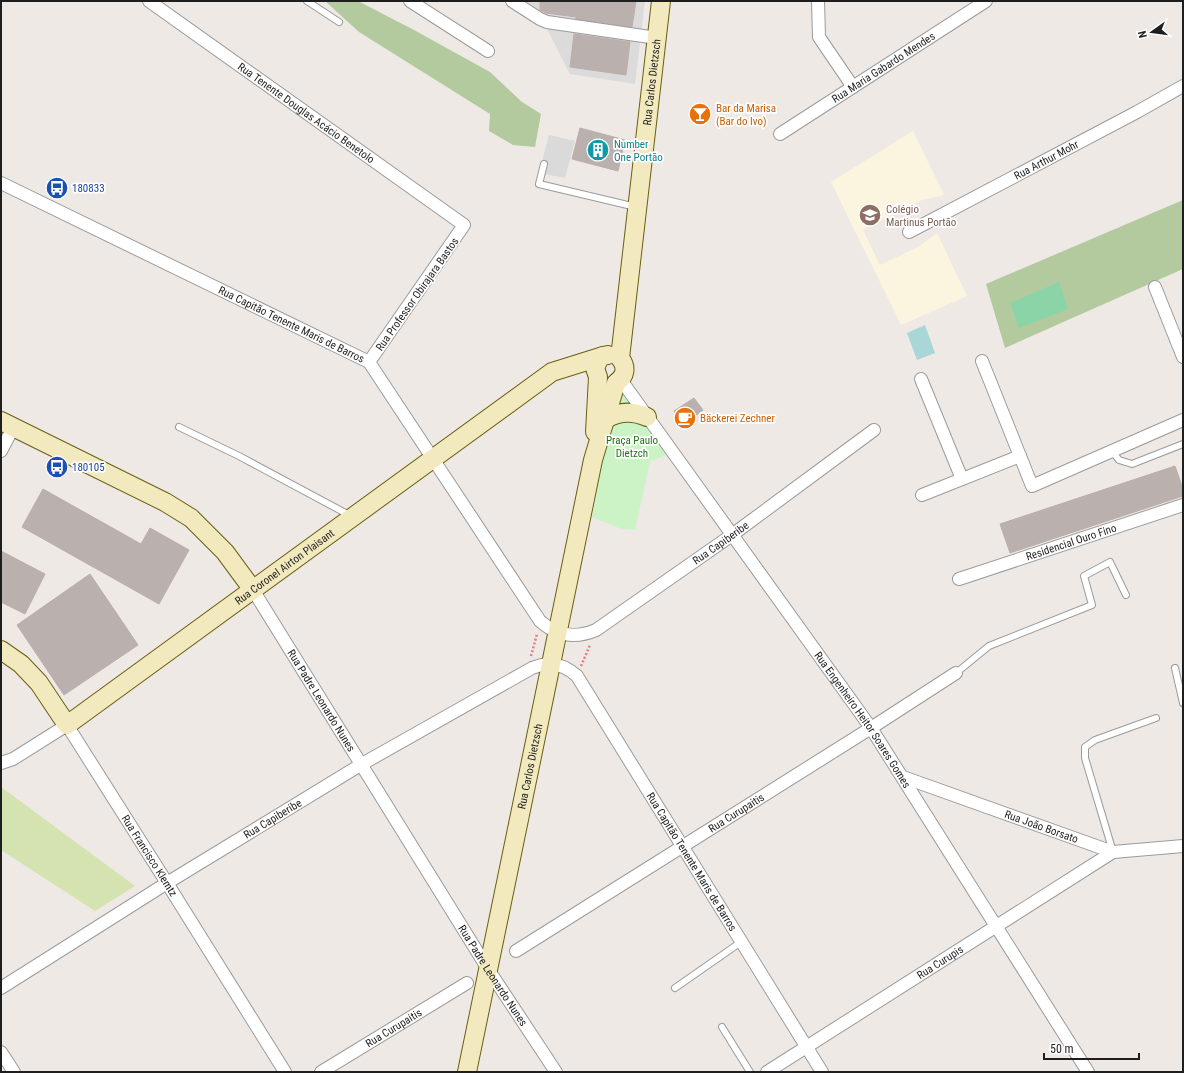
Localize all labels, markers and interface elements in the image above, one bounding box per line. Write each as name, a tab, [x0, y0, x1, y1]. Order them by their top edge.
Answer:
north arrow	[1132, 12, 1172, 52]
text: N	[1136, 29, 1150, 39]
street label: Rua Maria Gabardo Mendes	[830, 30, 938, 106]
street label: Rua Carlos Dietzsch	[641, 38, 664, 126]
street label: Rua Tenente Douglas Acácio Benetolo	[235, 60, 377, 167]
bar icon: Bar da Marisa (Bar do Ivo)	[687, 101, 713, 127]
place label: Bar da Marisa (Bar do Ivo)	[716, 102, 776, 128]
building icon: Number One Portão	[585, 137, 611, 163]
place label: Number One Portão	[614, 138, 663, 164]
street label: Rua Arthur Mohr	[1012, 138, 1082, 183]
bus stop icon: 180833	[44, 175, 70, 201]
place label: 180833	[72, 182, 105, 195]
school or university icon: Colégio Martinus Portão	[857, 202, 883, 228]
place label: Colégio Martinus Portão	[886, 203, 957, 229]
street label: Rua Professor Obirajara Bastos	[373, 235, 462, 353]
street label: Rua Capitão Tenente Maris de Barros	[216, 284, 366, 366]
cafe icon: Bäckerei Zechner	[672, 405, 698, 431]
place label: Bäckerei Zechner	[700, 412, 775, 425]
park label: Praça Paulo Dietzch	[606, 434, 659, 460]
bus stop icon: 180105	[44, 454, 70, 480]
place label: 180105	[72, 461, 105, 474]
street label: Rua Capiberibe	[690, 519, 751, 567]
street label: Residencial Ouro Fino	[1024, 521, 1119, 563]
street label: Rua Coronel Airton Plaisant	[233, 527, 337, 608]
street label: Rua Padre Leonardo Nunes	[285, 647, 358, 754]
street label: Rua Engenheiro Heitor Soares Gomes	[811, 649, 913, 791]
street label: Rua Carlos Dietzsch	[515, 723, 546, 810]
street label: Rua Capitão Tenente Maris de Barros	[644, 790, 739, 934]
street label: Rua Curupaitis	[706, 791, 767, 835]
street label: Rua Capiberibe	[241, 796, 304, 842]
street label: Rua João Borsato	[1003, 808, 1080, 846]
street label: Rua Francisco Klemtz	[119, 813, 180, 899]
street label: Rua Padre Leonardo Nunes	[455, 923, 530, 1029]
street label: Rua Curupis	[915, 943, 966, 982]
street label: Rua Curupaitis	[363, 1006, 424, 1050]
scale bar	[1044, 1035, 1139, 1061]
text: 50 m	[1050, 1042, 1074, 1056]

